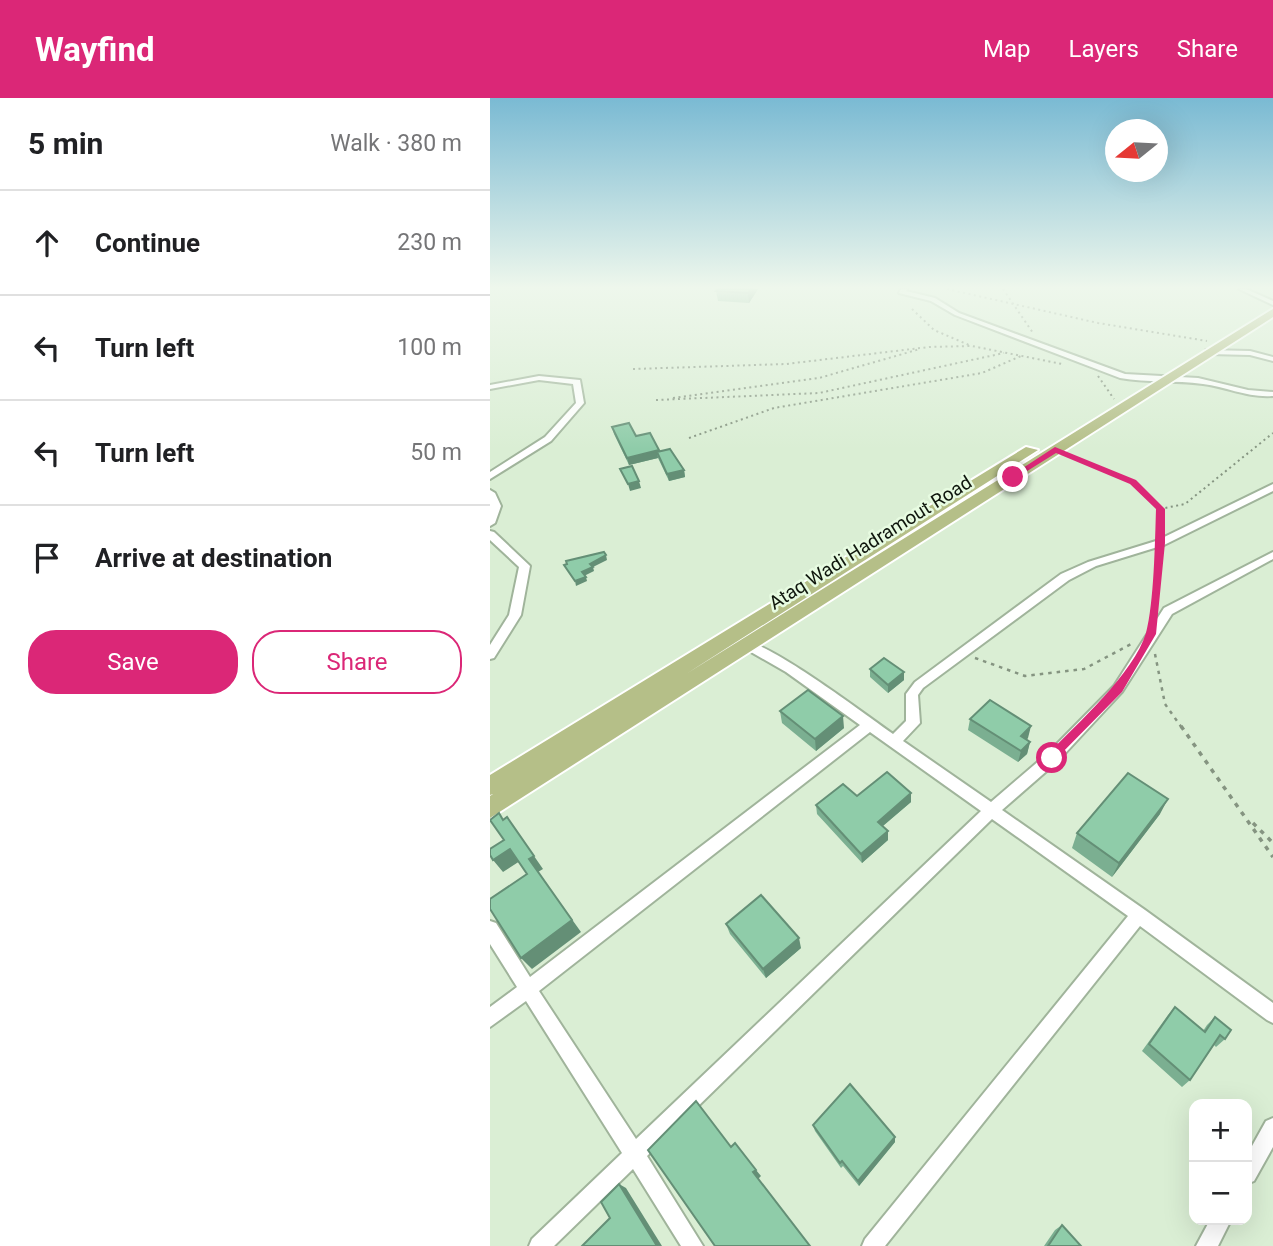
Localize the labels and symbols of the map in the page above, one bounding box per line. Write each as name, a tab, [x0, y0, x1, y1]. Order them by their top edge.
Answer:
north arrow	[1105, 119, 1168, 182]
route end	[997, 461, 1028, 492]
street label: Ataq Wadi Hadramout Road	[765, 470, 976, 614]
route start	[1036, 742, 1067, 773]

